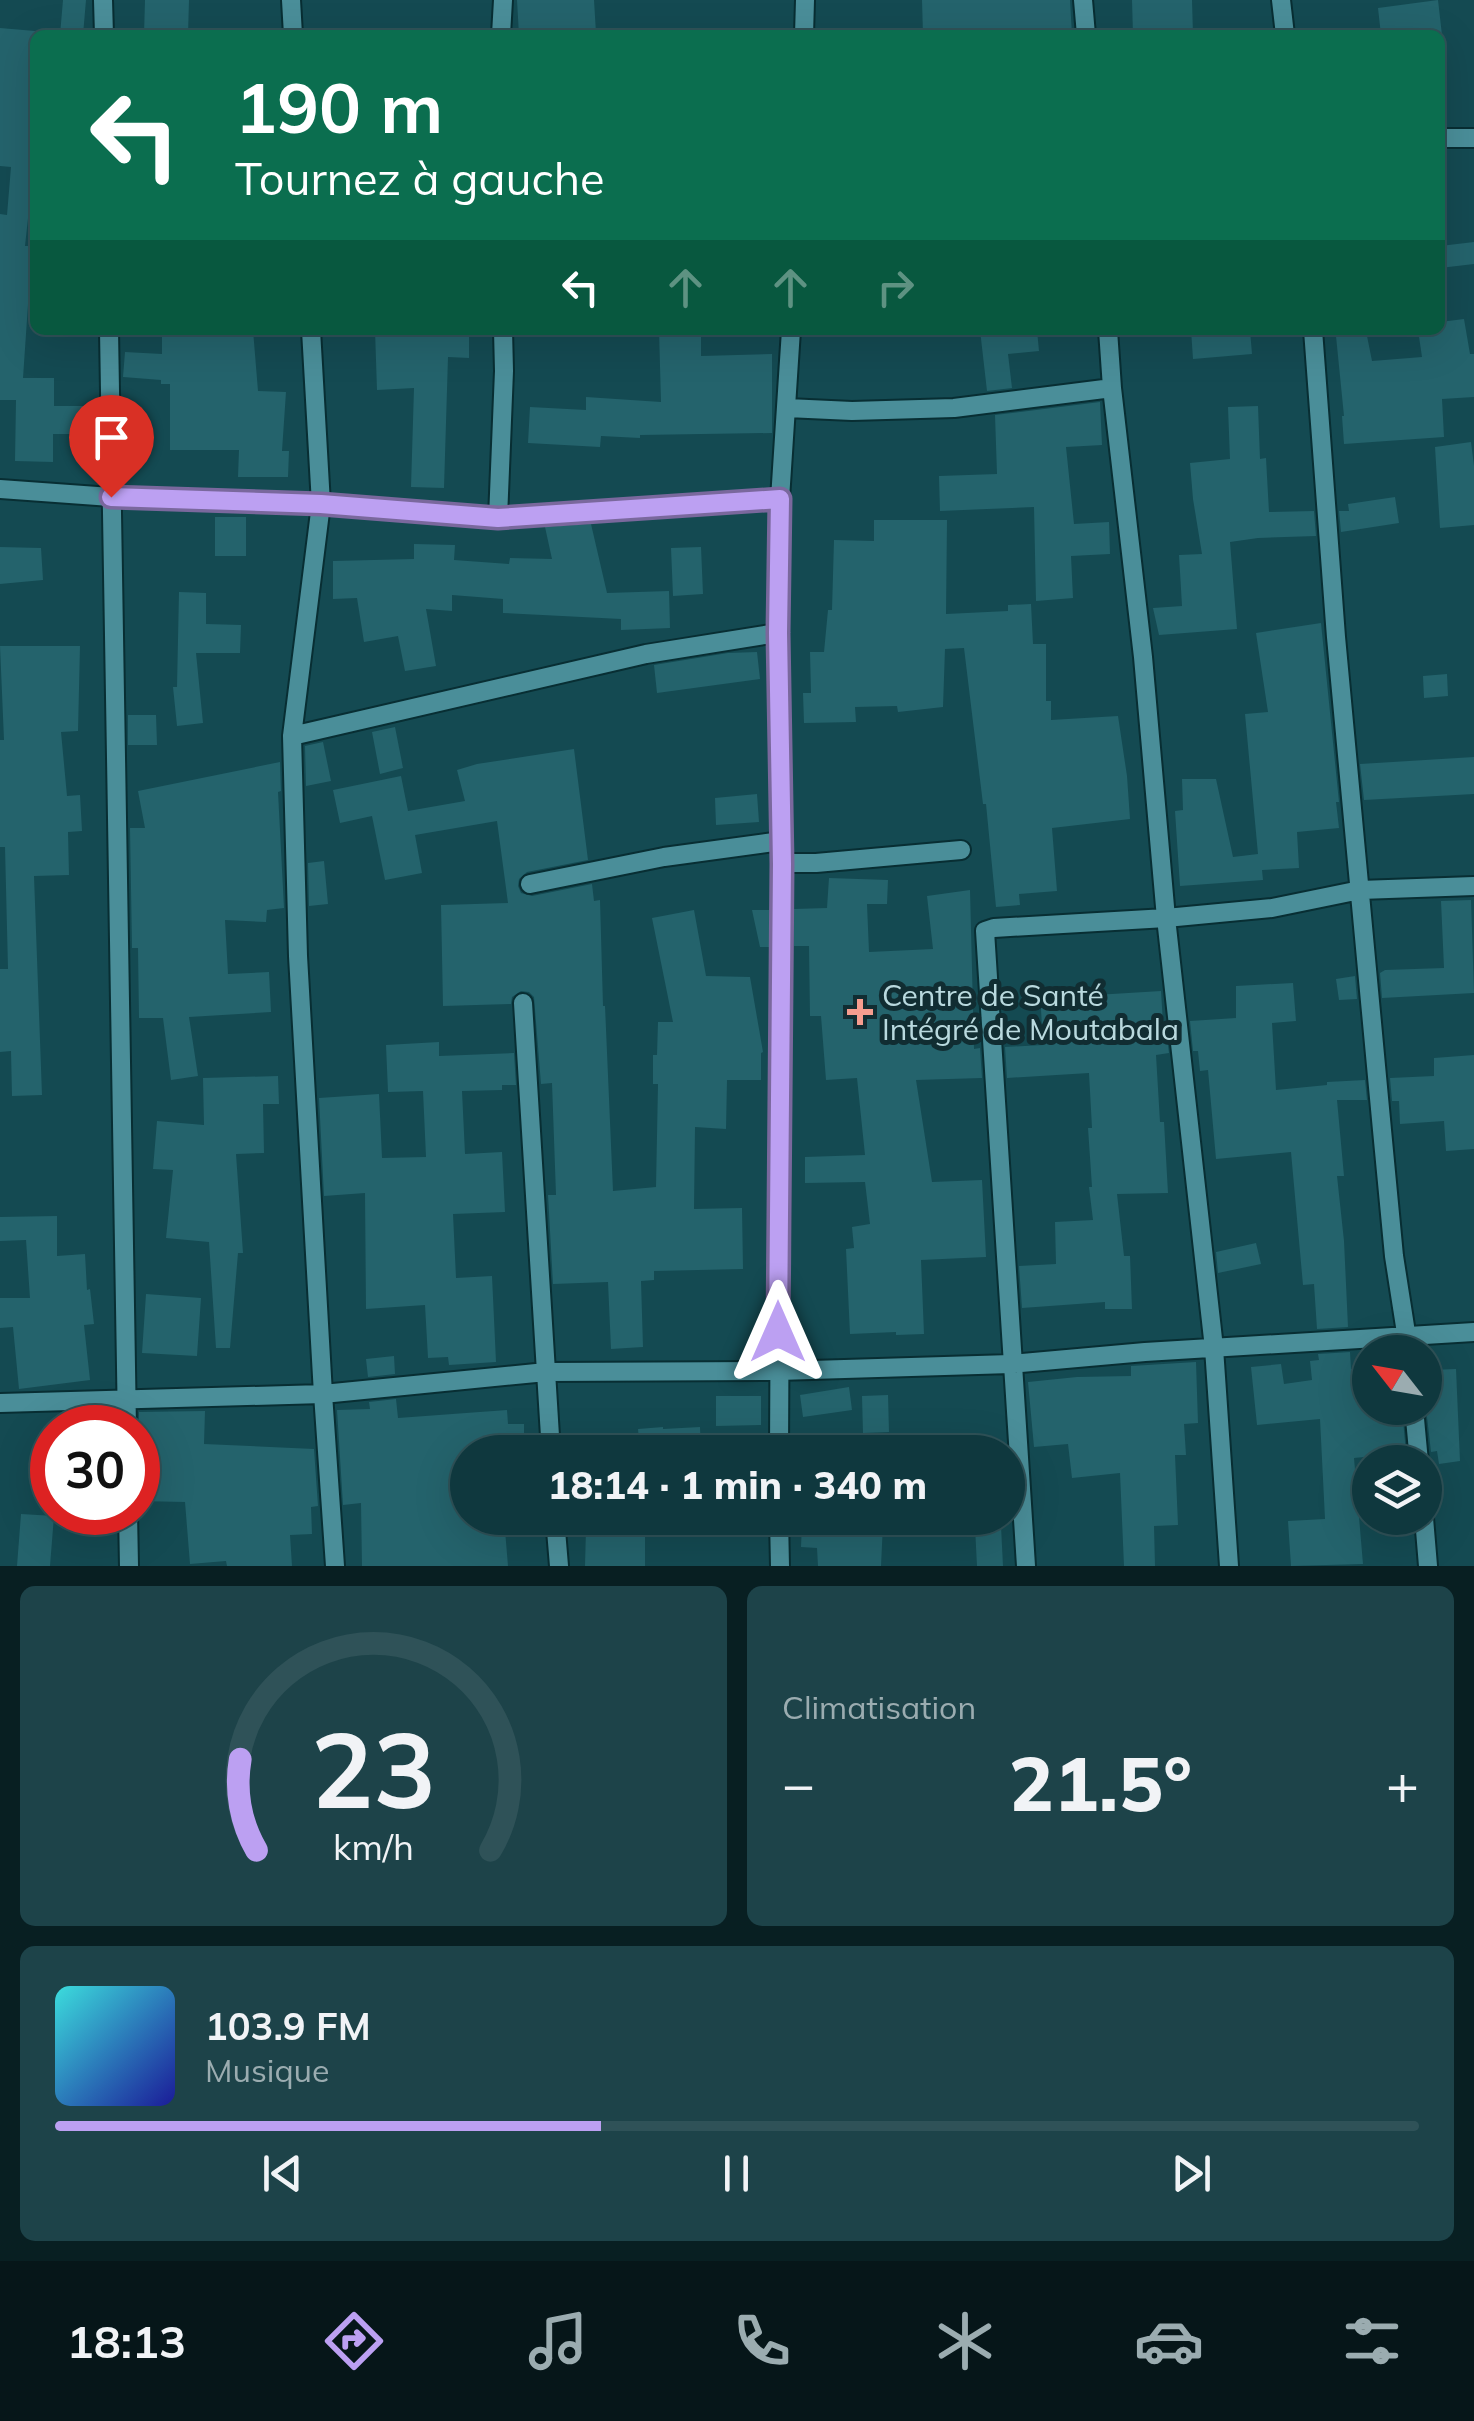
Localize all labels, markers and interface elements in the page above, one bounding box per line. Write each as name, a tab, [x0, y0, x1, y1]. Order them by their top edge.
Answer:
text: 190 m	[235, 63, 443, 151]
icon: left	[70, 70, 200, 200]
text: Tournez à gauche	[235, 150, 605, 206]
icon: left	[553, 260, 608, 315]
icon: ahead	[658, 260, 713, 315]
icon: ahead	[763, 260, 818, 315]
icon: right	[868, 260, 923, 315]
pin	[69, 395, 154, 498]
icon: arrive	[84, 410, 139, 465]
place label: Centre de Santé Intégré de Moutabala	[882, 976, 1179, 1048]
marker: Centre de Santé Intégré de Moutabala	[847, 999, 873, 1025]
position arrow	[726, 1280, 830, 1384]
north arrow	[1352, 1335, 1442, 1425]
map controls	[1352, 1335, 1442, 1535]
speed limit sign: 30	[30, 1405, 160, 1535]
button: layers	[1352, 1445, 1442, 1535]
text: 18:14 · 1 min · 340 m	[548, 1461, 927, 1509]
text: Climatisation	[782, 1687, 976, 1727]
text: 23	[311, 1703, 436, 1834]
text: 21.5°	[1009, 1736, 1192, 1830]
text: −	[782, 1749, 815, 1818]
text: +	[1386, 1749, 1419, 1818]
text: km/h	[333, 1824, 414, 1869]
text: 103.9 FM	[205, 2002, 371, 2050]
text: Musique	[205, 2050, 329, 2090]
icon: previous	[255, 2146, 310, 2201]
icon: pause	[709, 2146, 764, 2201]
icon: next	[1164, 2146, 1219, 2201]
icon: directions	[319, 2306, 389, 2376]
icon: music	[523, 2306, 593, 2376]
icon: phone	[727, 2306, 797, 2376]
icon: climate	[930, 2306, 1000, 2376]
icon: car	[1134, 2306, 1204, 2376]
icon: filters	[1337, 2306, 1407, 2376]
text: 18:13	[67, 2313, 186, 2369]

